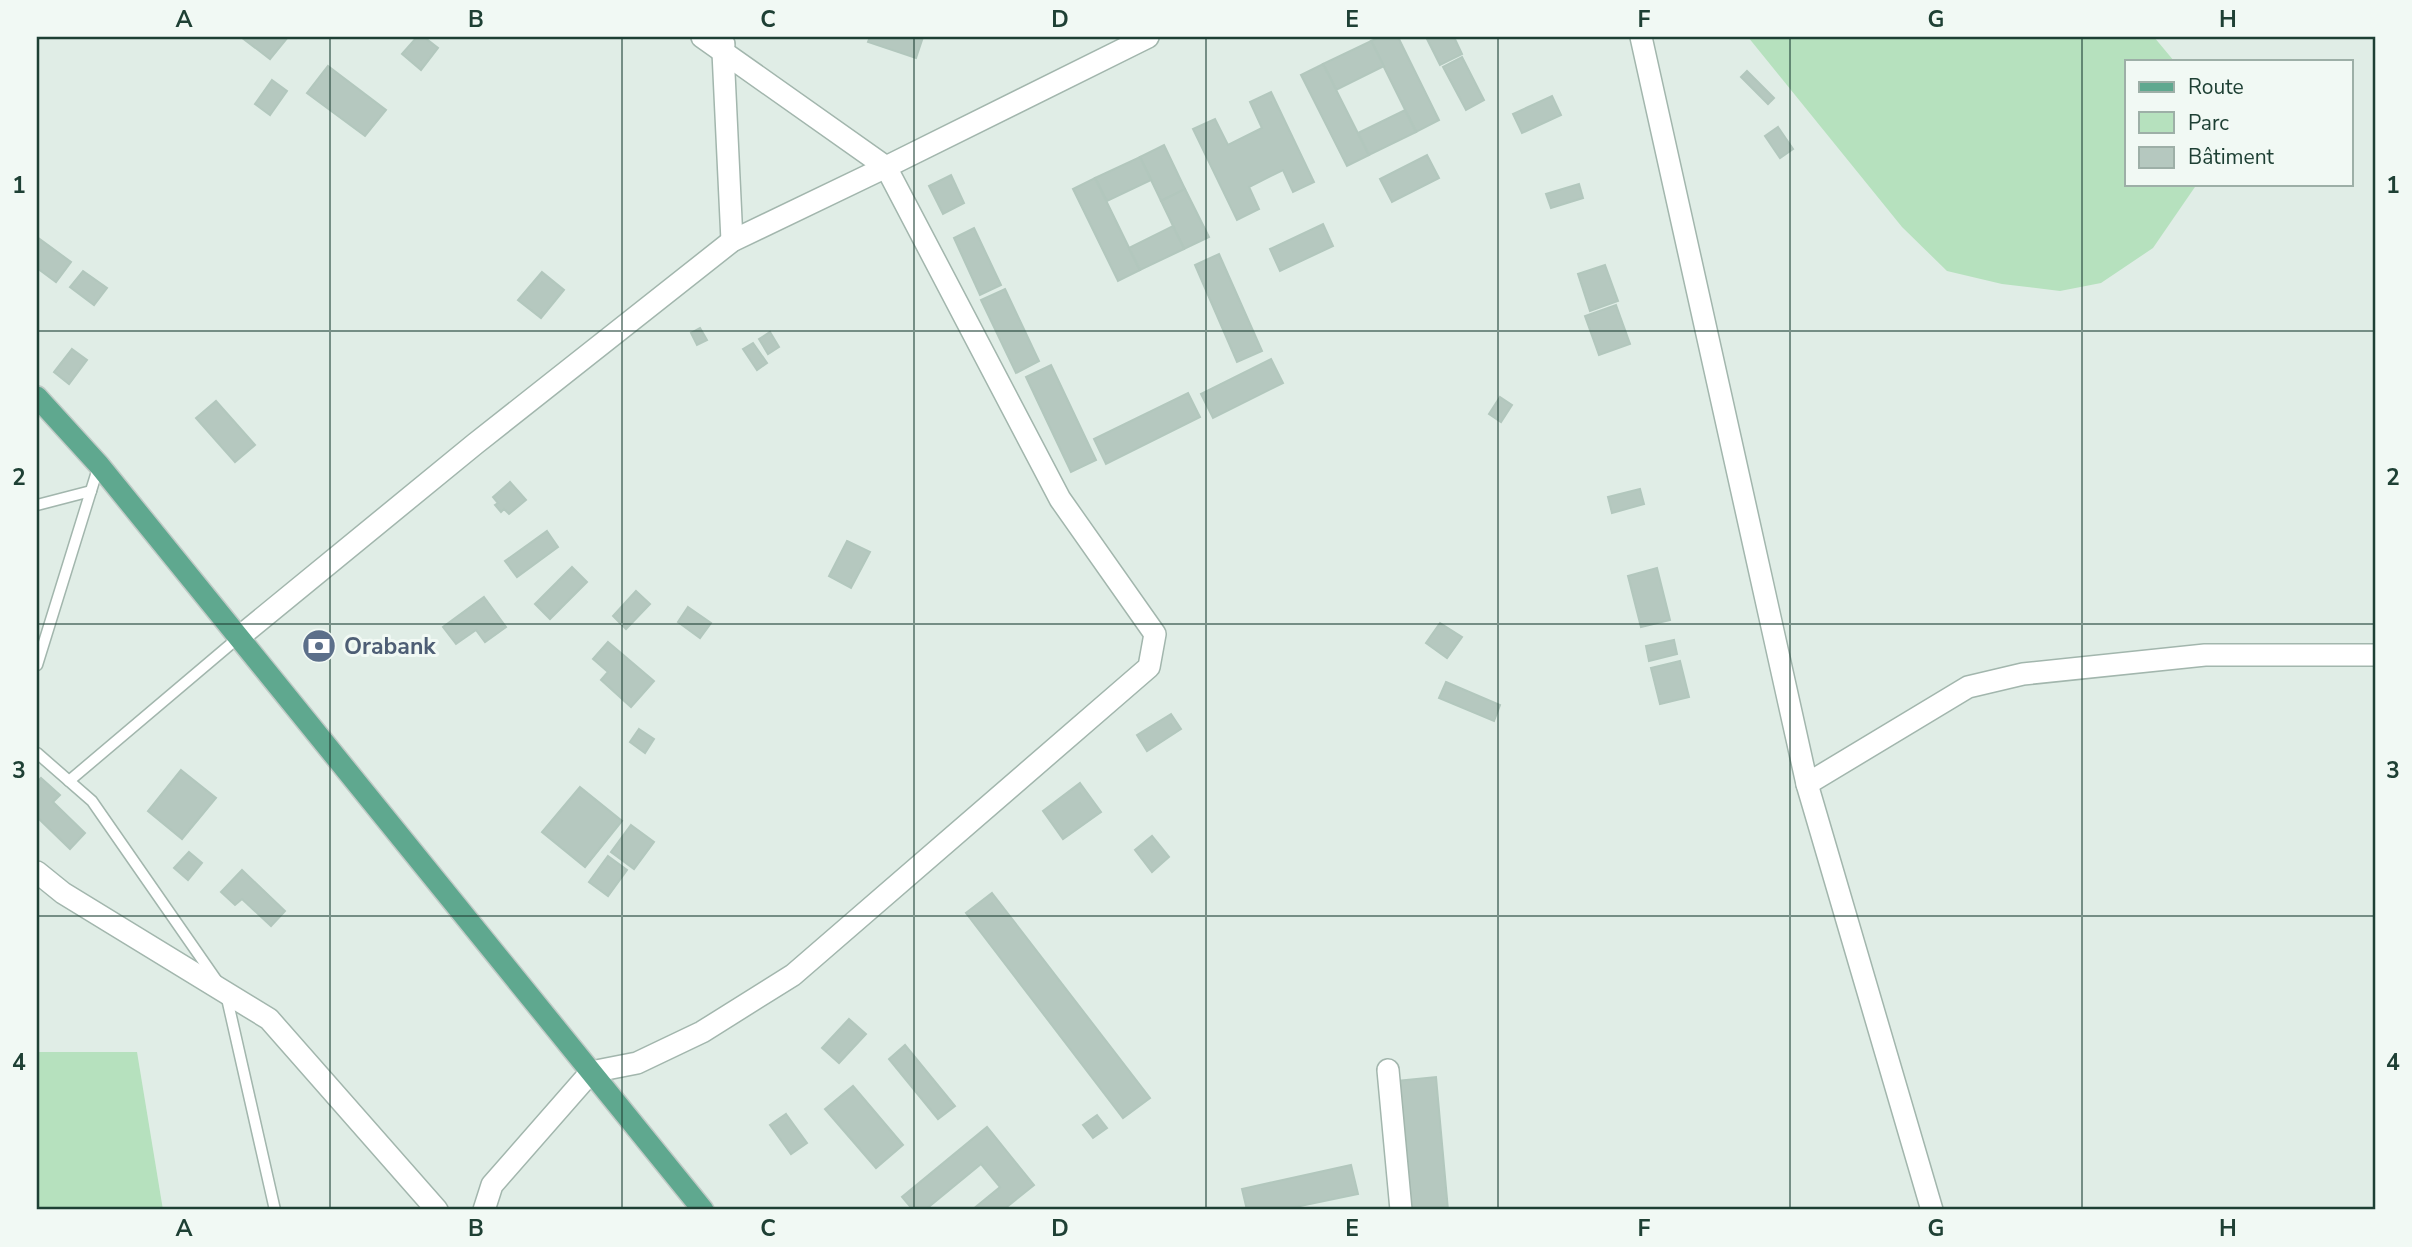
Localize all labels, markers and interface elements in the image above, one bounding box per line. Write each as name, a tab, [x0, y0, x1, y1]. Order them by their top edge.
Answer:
text: A	[175, 4, 193, 35]
text: B	[468, 4, 484, 35]
text: C	[760, 4, 776, 35]
text: D	[1051, 4, 1069, 35]
text: E	[1345, 4, 1359, 35]
text: F	[1638, 4, 1651, 35]
text: G	[1928, 4, 1944, 35]
text: H	[2219, 4, 2237, 35]
legend	[2125, 60, 2352, 186]
text: Route	[2188, 73, 2244, 101]
text: Parc	[2188, 109, 2229, 137]
text: Bâtiment	[2188, 143, 2275, 171]
text: 1	[12, 170, 26, 201]
text: 1	[2386, 170, 2400, 201]
text: 2	[12, 462, 26, 493]
text: 2	[2386, 462, 2400, 493]
bank icon: Orabank	[300, 627, 338, 665]
place label: Orabank	[344, 631, 436, 662]
text: 3	[12, 755, 26, 786]
text: 3	[2386, 755, 2400, 786]
text: 4	[12, 1047, 26, 1078]
text: 4	[2386, 1047, 2400, 1078]
text: A	[175, 1213, 193, 1244]
text: B	[468, 1213, 484, 1244]
text: C	[760, 1213, 776, 1244]
text: D	[1051, 1213, 1069, 1244]
text: E	[1345, 1213, 1359, 1244]
text: F	[1638, 1213, 1651, 1244]
text: G	[1928, 1213, 1944, 1244]
text: H	[2219, 1213, 2237, 1244]

